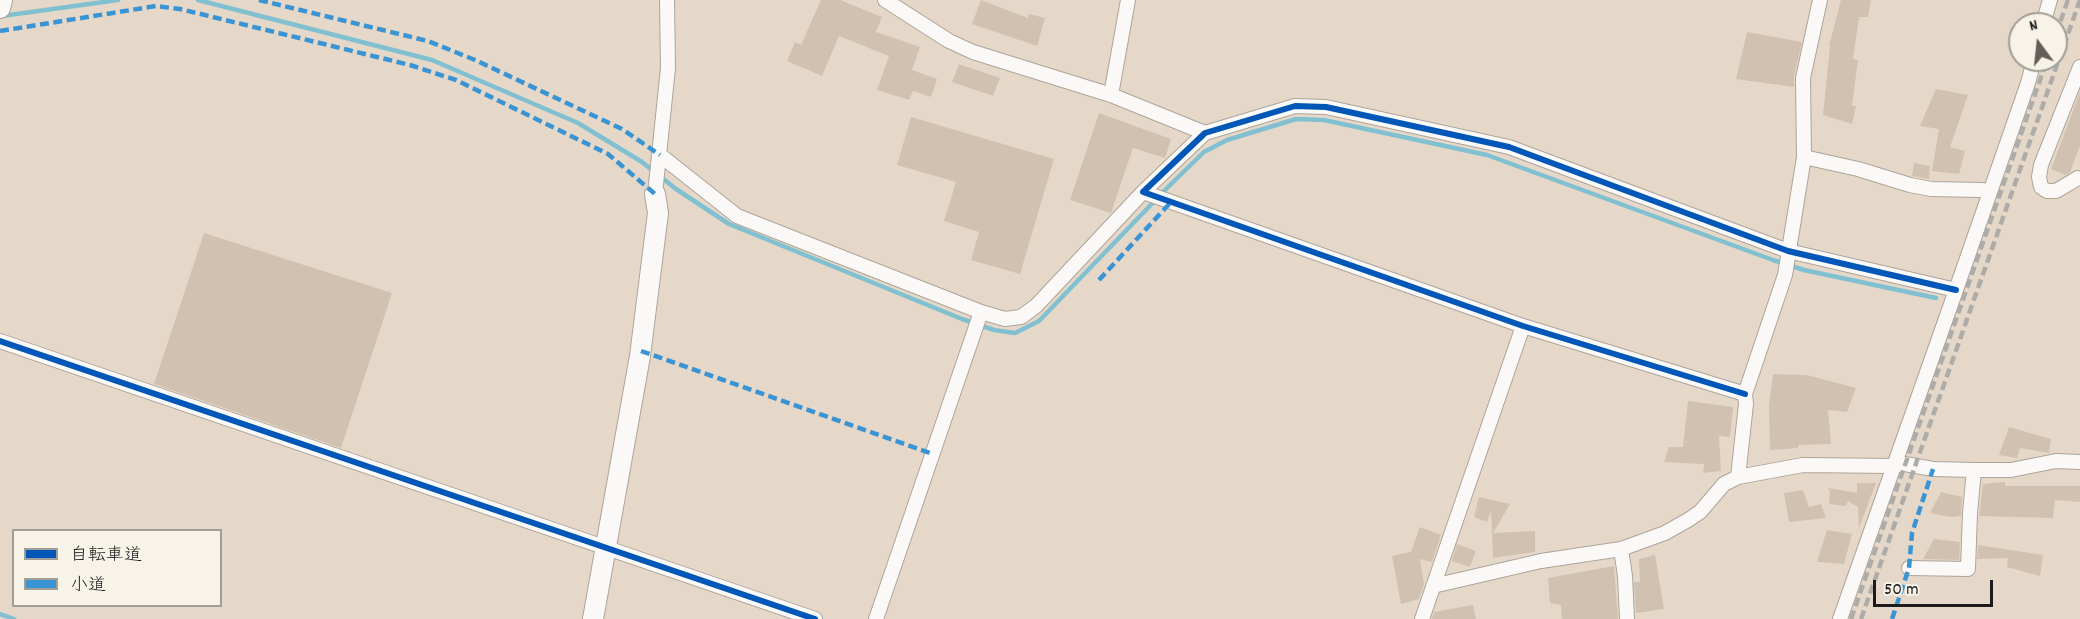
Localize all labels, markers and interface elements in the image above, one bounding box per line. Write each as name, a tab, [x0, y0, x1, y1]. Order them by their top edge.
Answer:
north arrow	[2008, 12, 2068, 72]
text: N	[2027, 14, 2041, 38]
legend	[12, 529, 222, 607]
text: 自転車道	[70, 544, 142, 569]
scale bar	[1876, 568, 1996, 606]
text: 小道	[70, 574, 106, 599]
text: 50 m	[1884, 578, 1919, 603]

